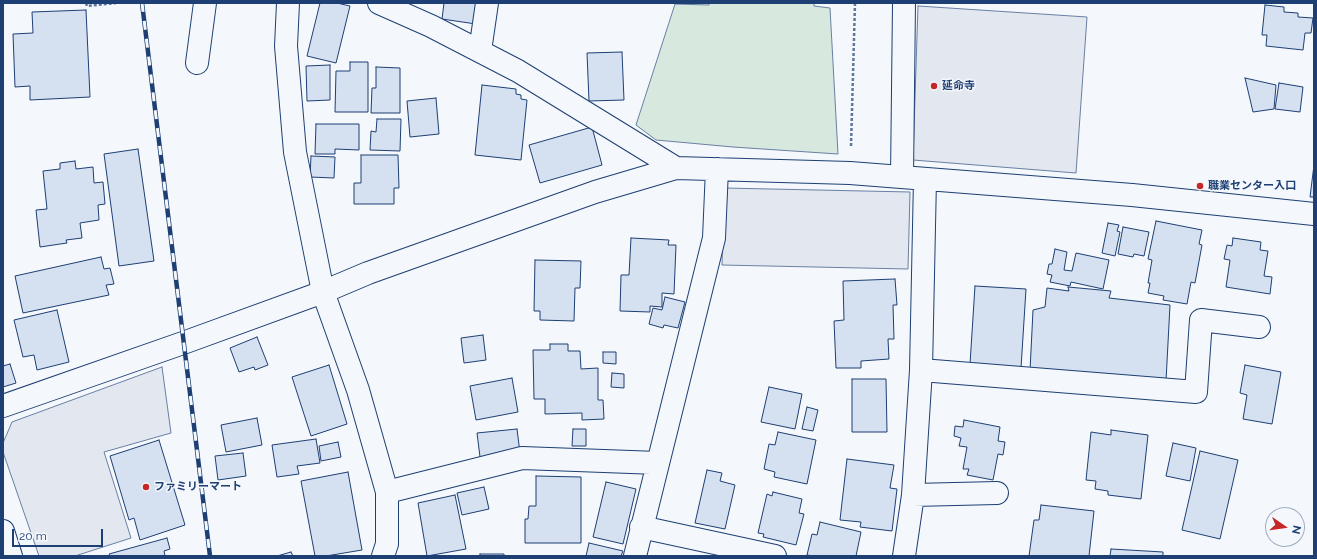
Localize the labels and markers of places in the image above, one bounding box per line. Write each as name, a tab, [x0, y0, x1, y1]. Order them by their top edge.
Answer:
place label: 延命寺	[942, 79, 975, 93]
marker: 延命寺	[929, 81, 939, 91]
place label: 職業センター入口	[1208, 179, 1296, 193]
marker: 職業センター入口	[1195, 181, 1205, 191]
place label: ファミリーマート	[154, 480, 242, 494]
marker: ファミリーマート	[141, 482, 151, 492]

